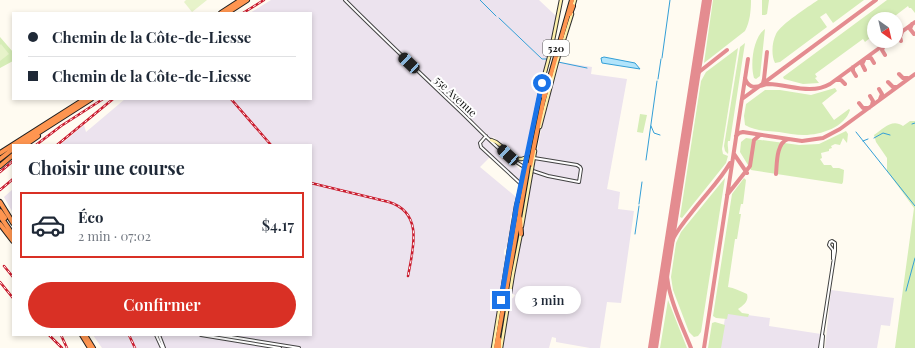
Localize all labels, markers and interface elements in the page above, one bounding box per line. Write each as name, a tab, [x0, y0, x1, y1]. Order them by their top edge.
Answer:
north arrow	[867, 12, 903, 48]
map controls	[867, 12, 903, 48]
text: Chemin de la Côte-de-Liesse	[52, 27, 251, 47]
road number: 520	[543, 40, 569, 56]
car	[396, 50, 422, 76]
text: Chemin de la Côte-de-Liesse	[52, 66, 251, 86]
street label: 55e Avenue	[431, 72, 481, 120]
route start	[533, 74, 551, 92]
car	[495, 143, 521, 167]
text: Choisir une course	[28, 156, 185, 180]
icon: car	[30, 207, 66, 243]
text: Éco	[78, 207, 103, 227]
text: $4.17	[262, 215, 294, 235]
text: 2 min · 07:02	[78, 227, 151, 244]
button: Confirmer	[28, 282, 296, 328]
callout: 3 min	[515, 286, 581, 314]
route end	[492, 291, 510, 309]
text: 3 min	[532, 291, 564, 308]

